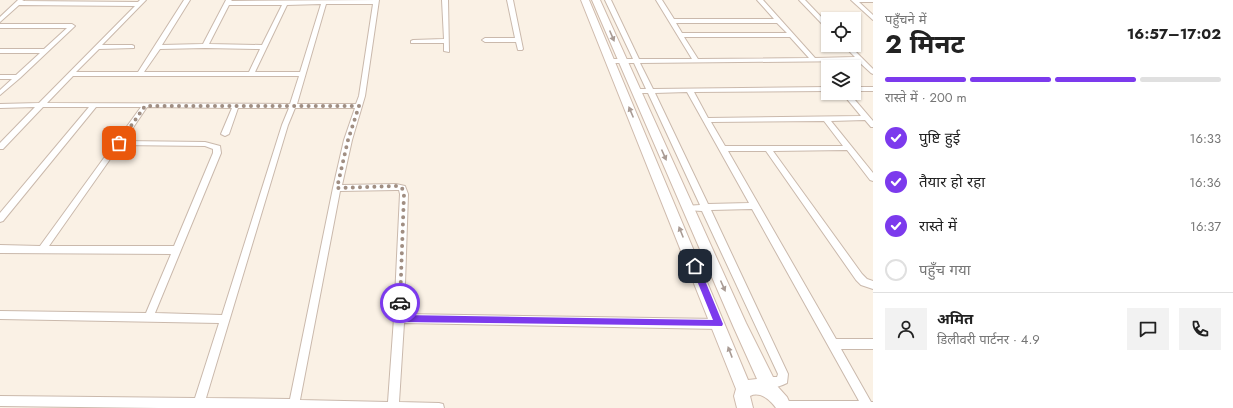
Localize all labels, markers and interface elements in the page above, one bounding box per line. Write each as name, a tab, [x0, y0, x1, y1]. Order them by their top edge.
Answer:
text: पहुँचने में	[885, 10, 926, 29]
map controls	[821, 12, 861, 100]
button: locate	[821, 12, 861, 52]
text: 16:57–17:02	[1127, 23, 1221, 45]
text: 2 मिनट	[885, 25, 964, 63]
one-way arrow	[609, 30, 615, 41]
button: layers	[821, 60, 861, 100]
text: रास्ते में · 200 m	[885, 88, 967, 107]
one-way arrow	[628, 106, 634, 117]
pin	[102, 126, 136, 160]
icon: check	[885, 127, 907, 149]
text: पुष्टि हुई	[919, 127, 960, 149]
text: 16:33	[1190, 129, 1221, 148]
icon: bag	[108, 132, 130, 154]
one-way arrow	[661, 149, 667, 160]
icon: check	[885, 171, 907, 193]
text: तैयार हो रहा	[919, 171, 985, 193]
text: 16:36	[1189, 173, 1221, 192]
icon: check	[885, 215, 907, 237]
text: रास्ते में	[919, 215, 957, 237]
text: 16:37	[1190, 217, 1221, 236]
one-way arrow	[678, 226, 684, 237]
pin	[678, 249, 712, 283]
icon: home	[684, 255, 706, 277]
text: पहुँच गया	[919, 259, 971, 281]
one-way arrow	[720, 281, 726, 292]
courier	[380, 283, 420, 323]
icon: car	[389, 292, 411, 314]
button: person	[885, 308, 927, 350]
text: अमित	[937, 308, 973, 330]
button: chat	[1127, 308, 1169, 350]
button: phone	[1179, 308, 1221, 350]
text: डिलीवरी पार्टनर · 4.9	[937, 330, 1040, 349]
one-way arrow	[726, 346, 732, 358]

